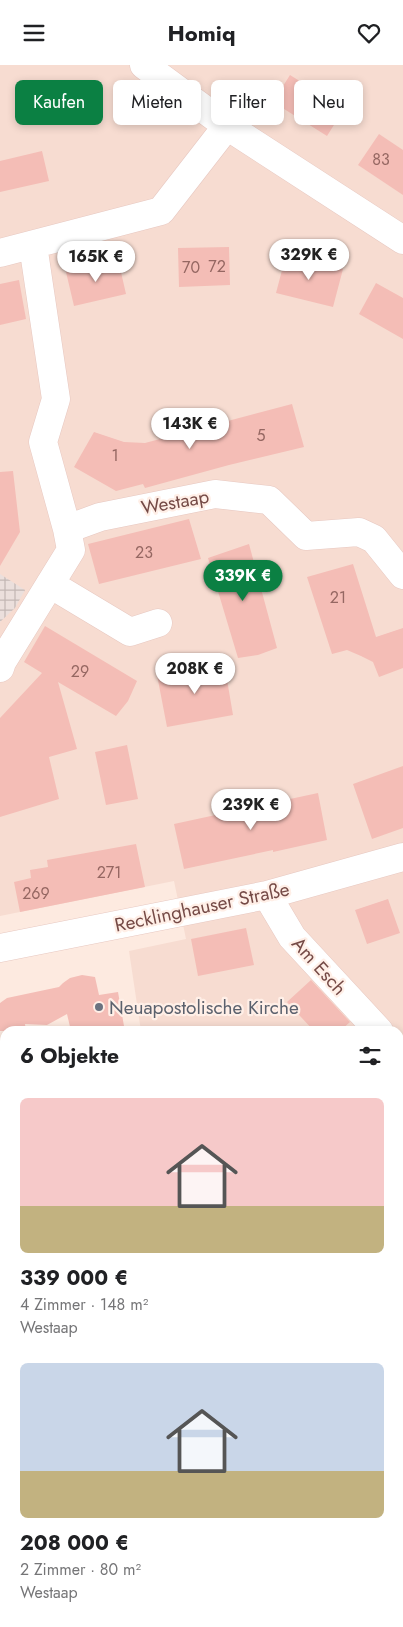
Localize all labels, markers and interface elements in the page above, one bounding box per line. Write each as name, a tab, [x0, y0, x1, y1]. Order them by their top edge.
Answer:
text: Homiq	[168, 17, 235, 49]
icon: menu	[20, 19, 48, 47]
icon: heart	[355, 19, 383, 47]
chip: Kaufen	[15, 80, 103, 125]
chip: Mieten	[113, 80, 201, 125]
chip: Filter	[211, 80, 284, 125]
chip: Neu	[294, 80, 363, 125]
house number: 83	[372, 148, 390, 171]
pin: 329K €	[268, 239, 350, 281]
pin: 165K €	[55, 241, 137, 283]
text: 329K €	[280, 243, 338, 266]
text: 165K €	[68, 245, 124, 268]
house number: 72	[208, 255, 226, 278]
house number: 70	[182, 256, 200, 279]
pin: 143K €	[149, 407, 231, 450]
text: 143K €	[162, 412, 218, 435]
house number: 5	[256, 424, 266, 447]
house number: 1	[111, 444, 119, 467]
street label: Westaap	[139, 483, 211, 521]
house number: 23	[135, 541, 153, 564]
pin: 339K €	[202, 559, 284, 602]
text: 339K €	[214, 564, 272, 587]
house number: 21	[330, 586, 346, 609]
pin: 208K €	[154, 653, 236, 695]
text: 208K €	[166, 657, 224, 680]
house number: 29	[71, 660, 89, 683]
pin: 239K €	[210, 789, 292, 831]
text: 239K €	[222, 793, 280, 816]
house number: 271	[97, 861, 121, 884]
street label: Recklinghauser Straße	[112, 875, 292, 939]
house number: 269	[22, 882, 50, 905]
street label: Am Esch	[285, 931, 353, 1001]
place label: Neuapostolische Kirche	[109, 994, 299, 1021]
marker: Neuapostolische Kirche	[93, 1001, 105, 1013]
text: 6 Objekte	[20, 1041, 119, 1071]
icon: filters	[356, 1042, 384, 1070]
icon: home	[157, 1131, 247, 1221]
text: 339 000 €	[20, 1263, 128, 1293]
text: 4 Zimmer · 148 m²	[20, 1293, 148, 1316]
text: Westaap	[20, 1316, 78, 1339]
icon: home	[157, 1396, 247, 1486]
text: 208 000 €	[20, 1528, 129, 1558]
text: 2 Zimmer · 80 m²	[20, 1558, 141, 1581]
text: Westaap	[20, 1581, 78, 1604]

